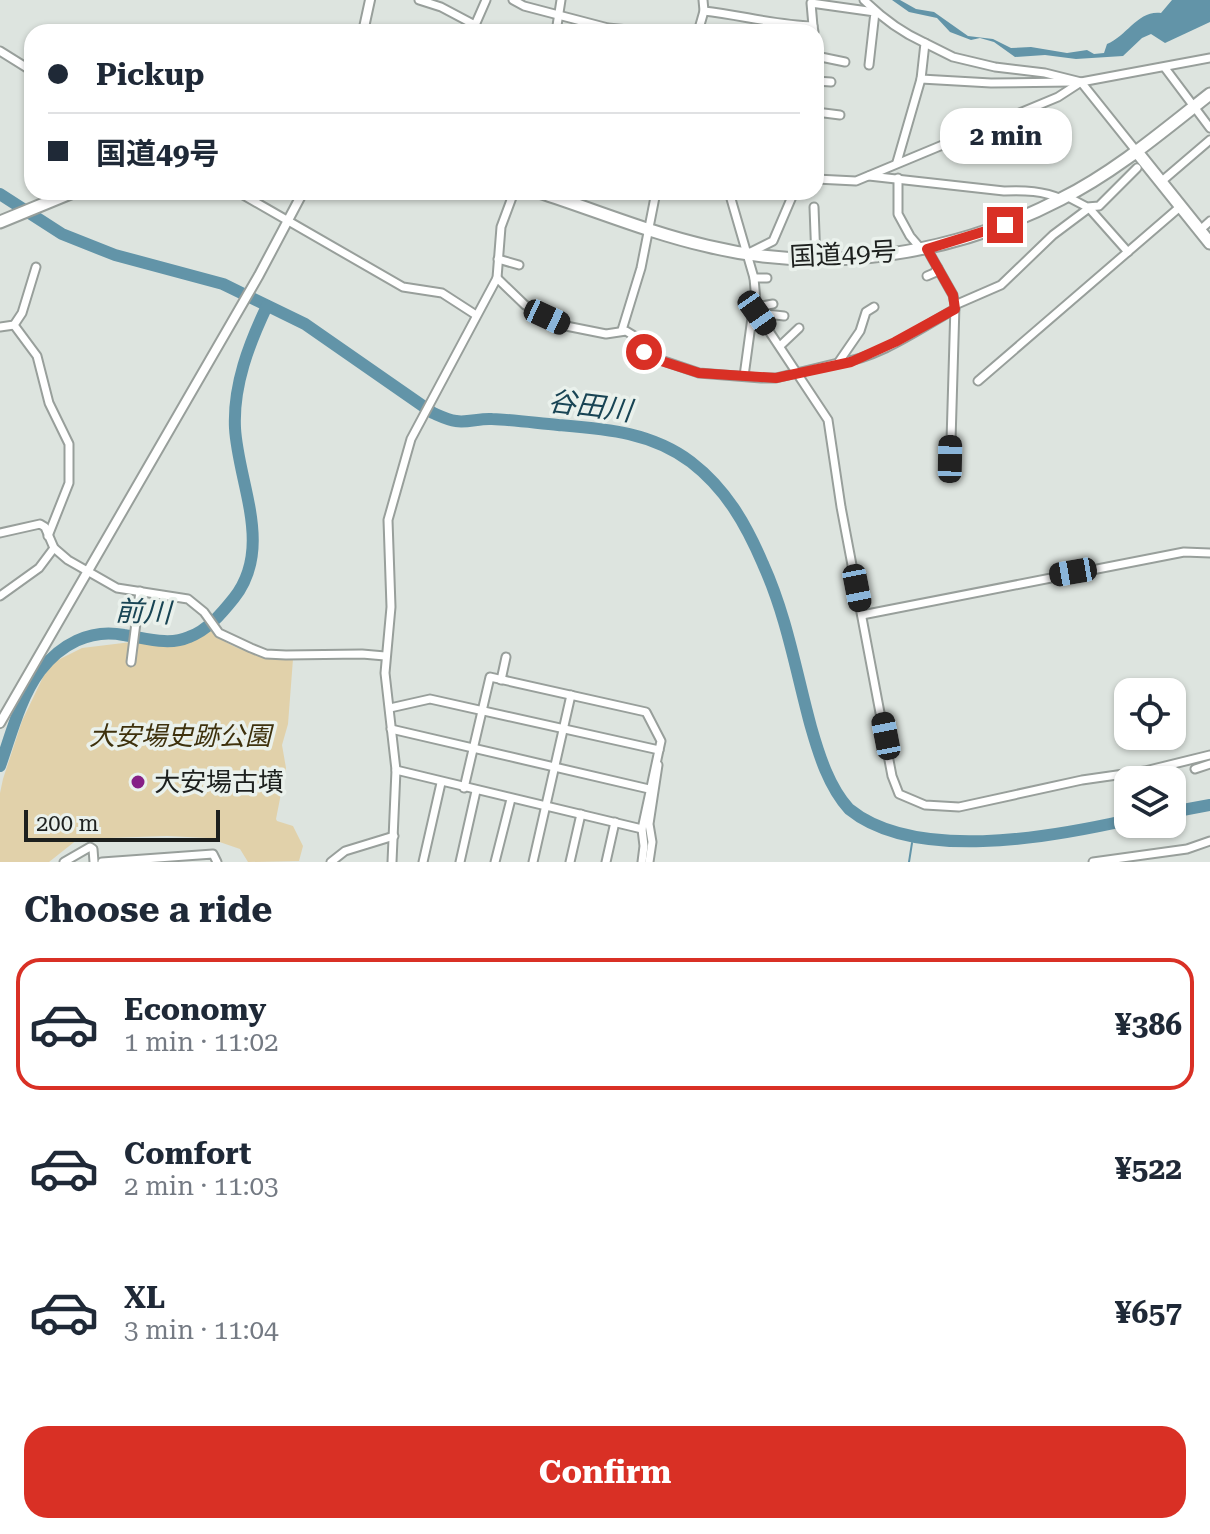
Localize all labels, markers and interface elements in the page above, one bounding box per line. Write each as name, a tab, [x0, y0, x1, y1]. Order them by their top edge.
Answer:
text: Pickup	[96, 57, 204, 92]
callout: 2 min	[939, 109, 1071, 165]
text: 2 min	[970, 121, 1042, 151]
text: 国道49号	[96, 136, 220, 171]
route end	[987, 207, 1023, 243]
street label: 国道49号	[789, 236, 897, 272]
car	[733, 286, 781, 340]
car	[520, 296, 574, 338]
route start	[626, 334, 662, 370]
water label: 谷田川	[546, 385, 637, 428]
car	[938, 435, 962, 483]
car	[1047, 556, 1099, 588]
car	[841, 562, 873, 614]
water label: 前川	[114, 595, 175, 630]
map controls	[1114, 678, 1186, 838]
button: locate	[1114, 678, 1186, 750]
car	[870, 710, 902, 762]
park label: 大安場史跡公園	[89, 721, 275, 751]
button: layers	[1114, 766, 1186, 838]
place label: 大安場古墳	[154, 767, 284, 797]
marker: 大安場古墳	[129, 773, 147, 791]
scale bar	[24, 806, 220, 842]
text: 200 m	[36, 811, 99, 836]
text: Choose a ride	[24, 889, 272, 931]
icon: car	[28, 988, 100, 1060]
text: Economy	[124, 992, 266, 1027]
text: ¥386	[1115, 1007, 1182, 1042]
text: 1 min · 11:02	[124, 1027, 279, 1057]
icon: car	[28, 1132, 100, 1204]
text: Comfort	[124, 1136, 251, 1171]
text: ¥522	[1115, 1151, 1182, 1186]
text: 2 min · 11:03	[124, 1171, 279, 1201]
icon: car	[28, 1276, 100, 1348]
text: XL	[124, 1280, 165, 1315]
text: ¥657	[1115, 1295, 1182, 1330]
text: 3 min · 11:04	[124, 1315, 279, 1345]
button: Confirm	[24, 1426, 1186, 1518]

